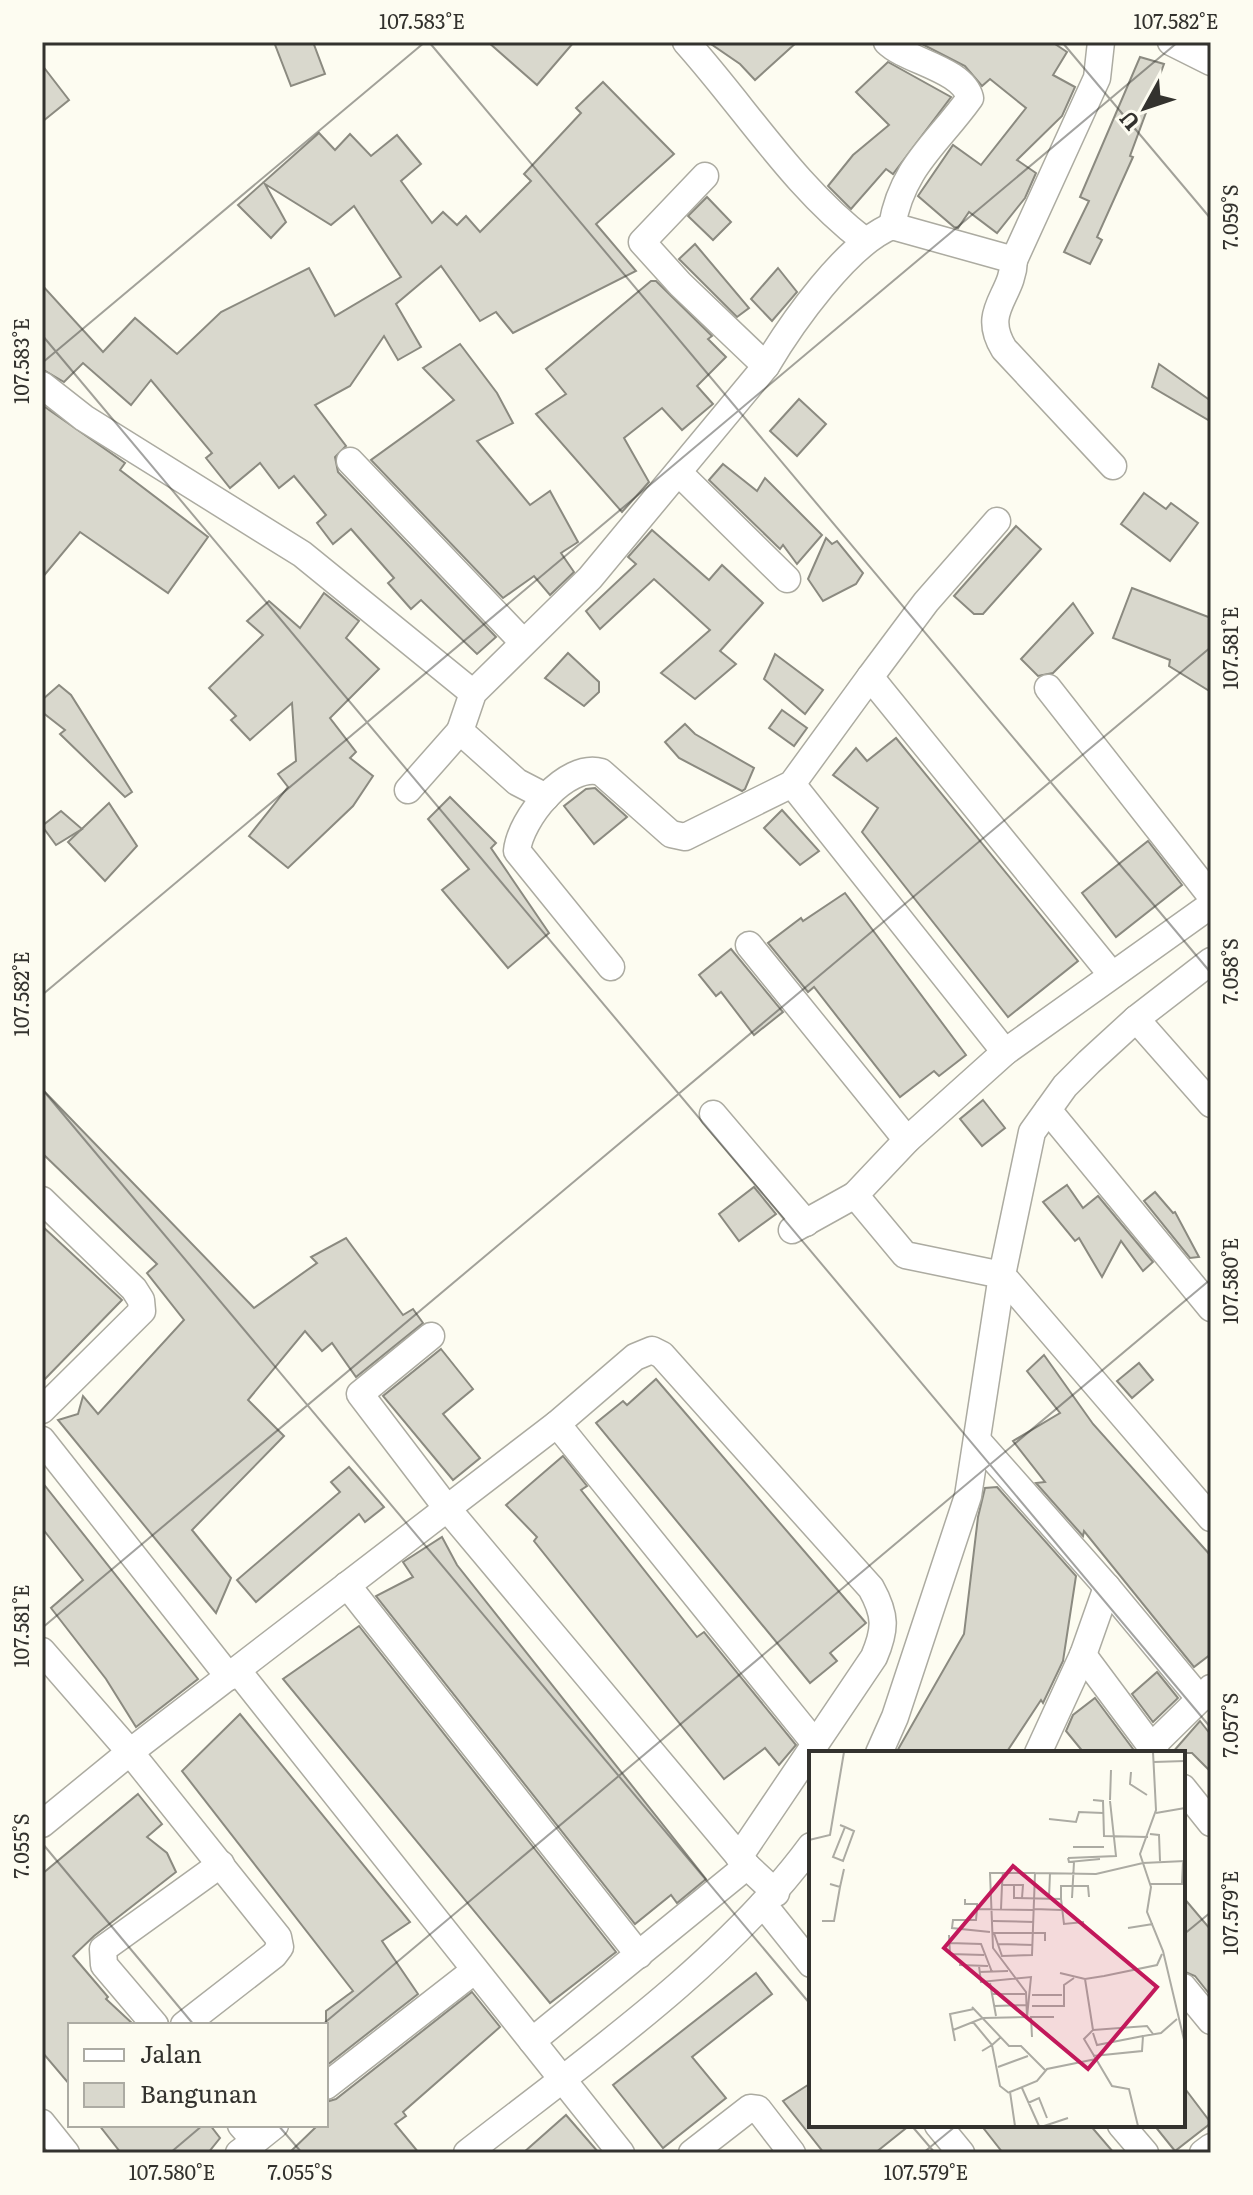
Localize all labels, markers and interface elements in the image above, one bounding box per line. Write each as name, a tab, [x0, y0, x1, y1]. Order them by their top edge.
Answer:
text: 107.583°E	[379, 5, 465, 35]
text: 107.582°E	[1134, 5, 1218, 35]
north arrow	[1105, 68, 1185, 148]
text: U	[1110, 105, 1147, 139]
text: 7.059°S	[1214, 184, 1244, 250]
text: 107.583°E	[5, 318, 35, 404]
text: 107.581°E	[1214, 606, 1244, 690]
text: 7.058°S	[1214, 938, 1244, 1004]
text: 107.582°E	[5, 952, 35, 1036]
text: 107.580°E	[1214, 1238, 1244, 1324]
text: 107.581°E	[5, 1584, 35, 1668]
text: 7.057°S	[1214, 1692, 1244, 1758]
inset map	[809, 1751, 1185, 2127]
text: 7.055°S	[5, 1813, 35, 1879]
text: 107.579°E	[1214, 1871, 1244, 1955]
legend	[68, 2023, 328, 2127]
text: Jalan	[140, 2035, 202, 2070]
text: Bangunan	[140, 2075, 258, 2110]
text: 107.580°E	[129, 2156, 215, 2186]
text: 7.055°S	[267, 2156, 333, 2186]
text: 107.579°E	[884, 2156, 968, 2186]

